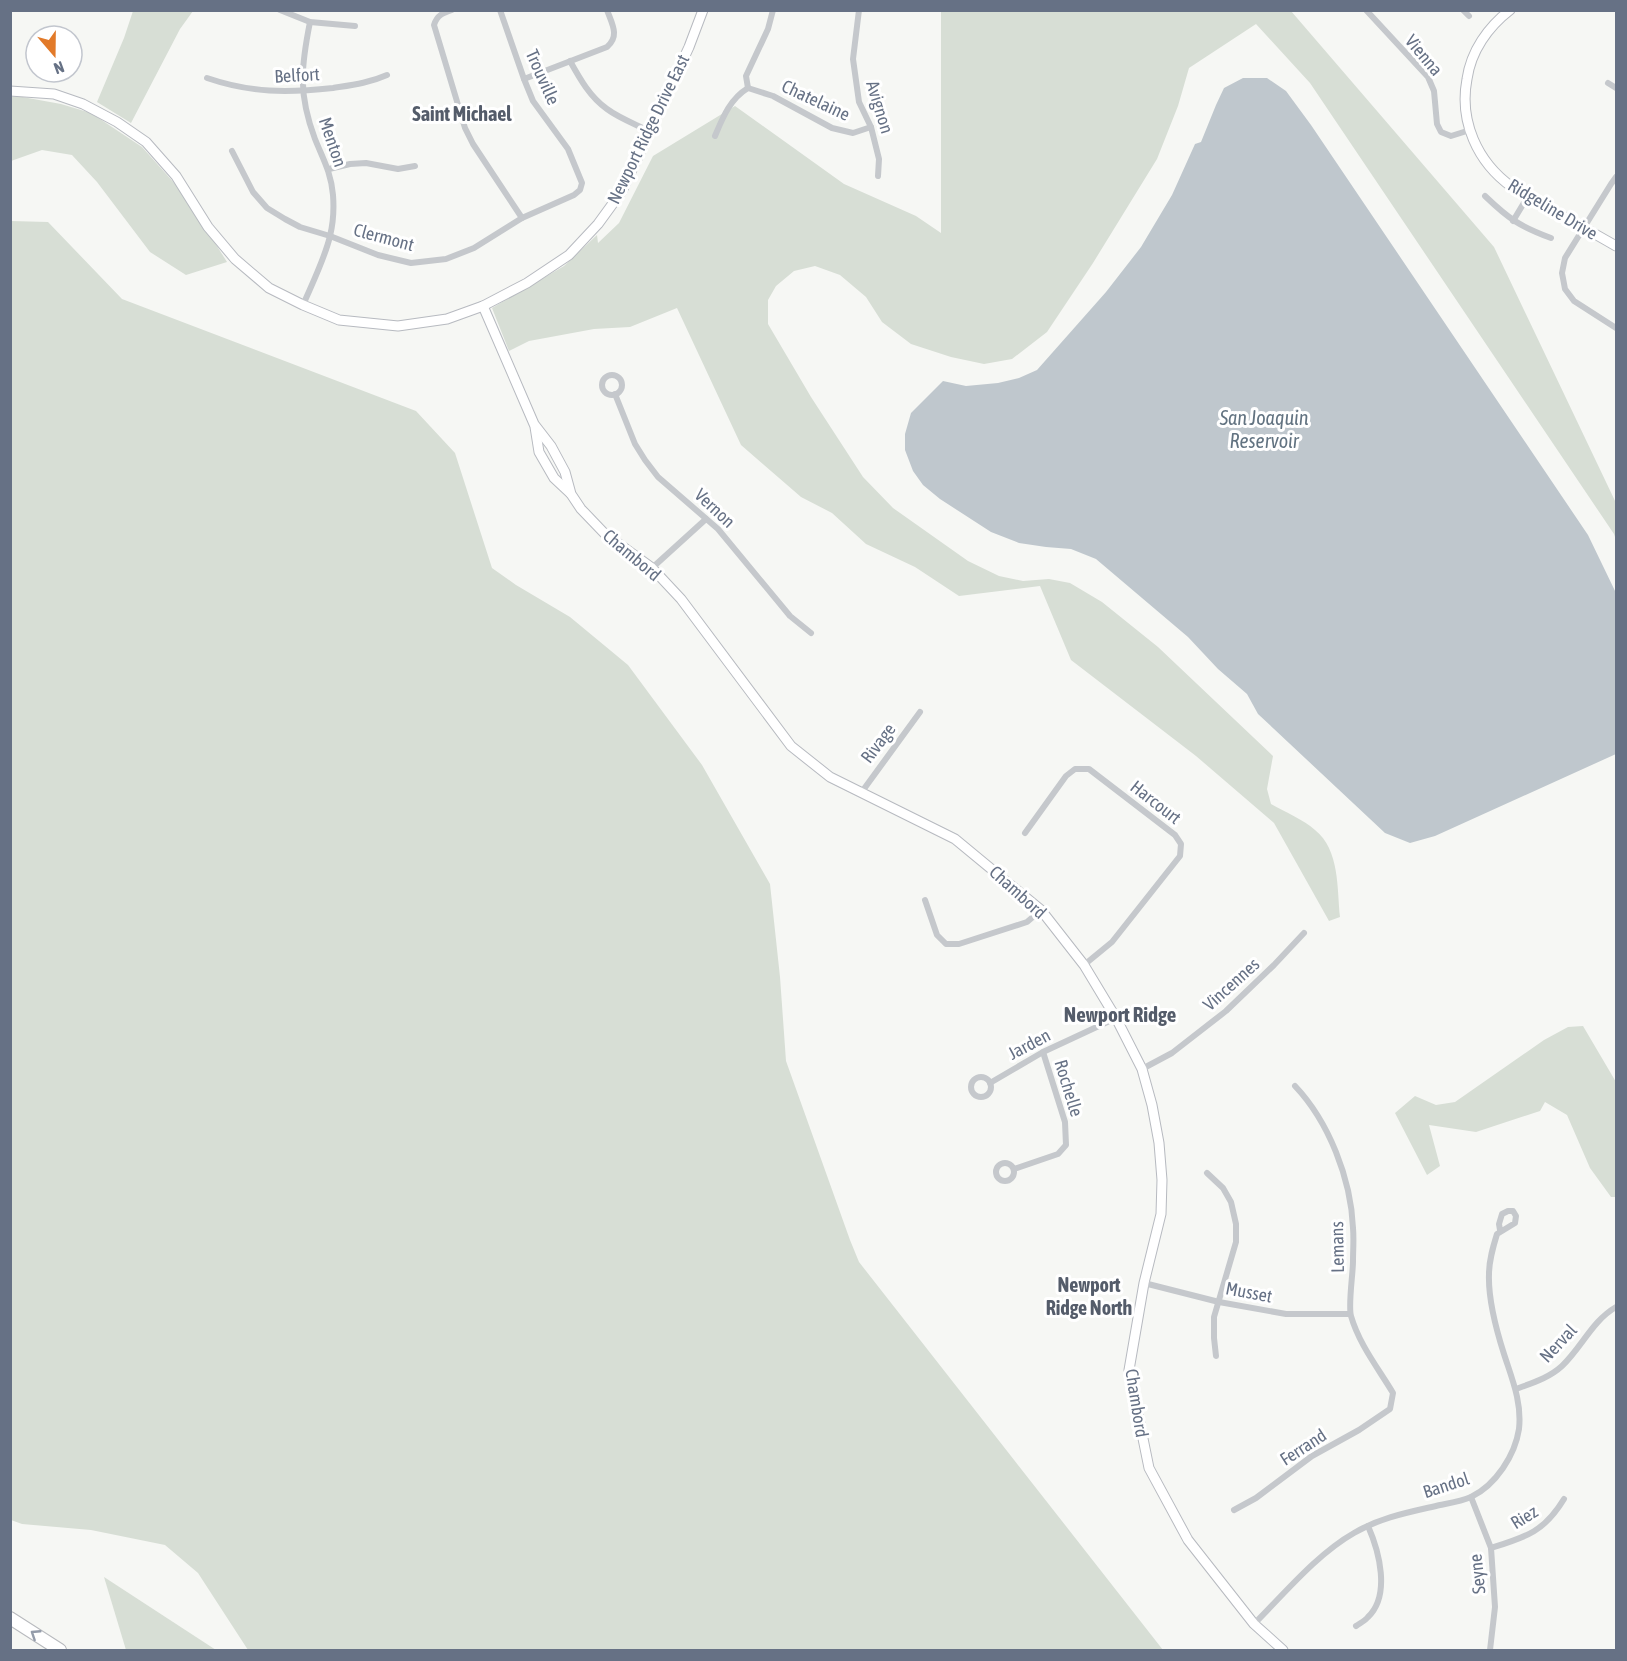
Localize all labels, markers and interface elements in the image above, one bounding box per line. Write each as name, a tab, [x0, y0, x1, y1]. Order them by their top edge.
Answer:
north arrow	[24, 24, 84, 84]
street label: Vienna	[1401, 30, 1447, 80]
street label: Trouville	[522, 46, 564, 108]
street label: Newport Ridge Drive East	[603, 51, 693, 207]
text: N	[52, 58, 67, 78]
street label: Belfort	[274, 63, 320, 87]
street label: Chatelaine	[779, 75, 853, 125]
street label: Avignon	[862, 78, 898, 136]
district label: Saint Michael	[412, 102, 512, 125]
street label: Menton	[315, 114, 351, 170]
street label: Ridgeline Drive	[1505, 174, 1601, 244]
street label: Clermont	[352, 219, 416, 255]
water label: San Joaquin Reservoir	[1219, 406, 1309, 452]
street label: Vernon	[690, 484, 740, 532]
street label: Chambord	[599, 525, 665, 585]
street label: Rivage	[856, 719, 900, 767]
street label: Harcourt	[1127, 776, 1185, 828]
street label: Chambord	[985, 861, 1051, 923]
street label: Vincennes	[1199, 953, 1263, 1015]
district label: Newport Ridge	[1064, 1002, 1176, 1026]
street label: Jarden	[1004, 1024, 1054, 1064]
street label: Rochelle	[1050, 1057, 1088, 1119]
street label: Lemans	[1326, 1221, 1348, 1273]
district label: Newport Ridge North	[1046, 1273, 1132, 1319]
street label: Musset	[1224, 1277, 1274, 1307]
street label: Nerval	[1535, 1319, 1581, 1366]
street label: Chambord	[1121, 1367, 1153, 1439]
street label: Ferrand	[1276, 1424, 1330, 1470]
street label: Bandol	[1420, 1468, 1472, 1502]
street label: Riez	[1507, 1500, 1542, 1533]
street label: Seyne	[1464, 1553, 1490, 1595]
one-way arrow	[31, 1631, 42, 1642]

